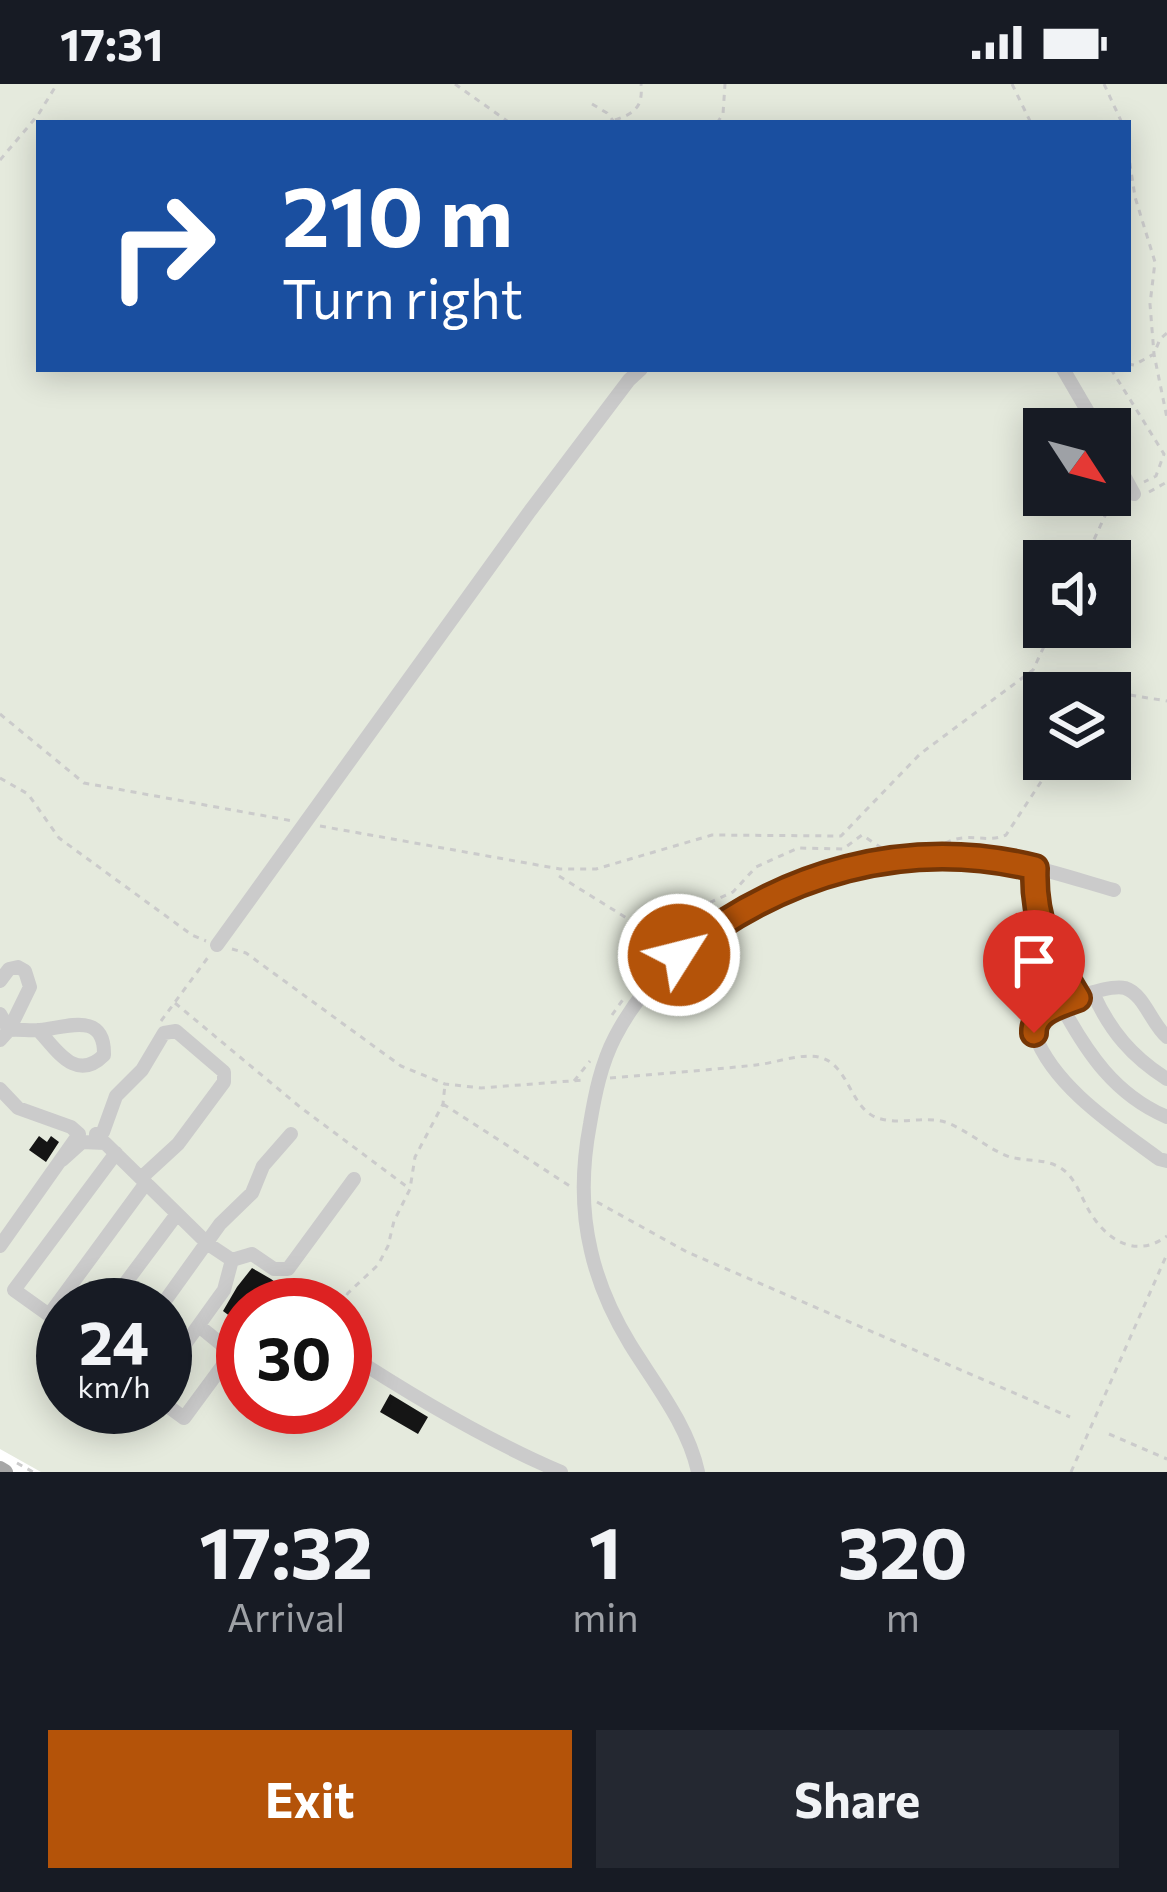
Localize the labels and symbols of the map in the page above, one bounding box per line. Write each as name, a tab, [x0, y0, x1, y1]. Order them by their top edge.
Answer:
north arrow	[1023, 408, 1131, 516]
position arrow	[616, 892, 742, 1018]
pin	[983, 910, 1085, 1033]
speed limit sign: 30	[216, 1278, 372, 1434]

